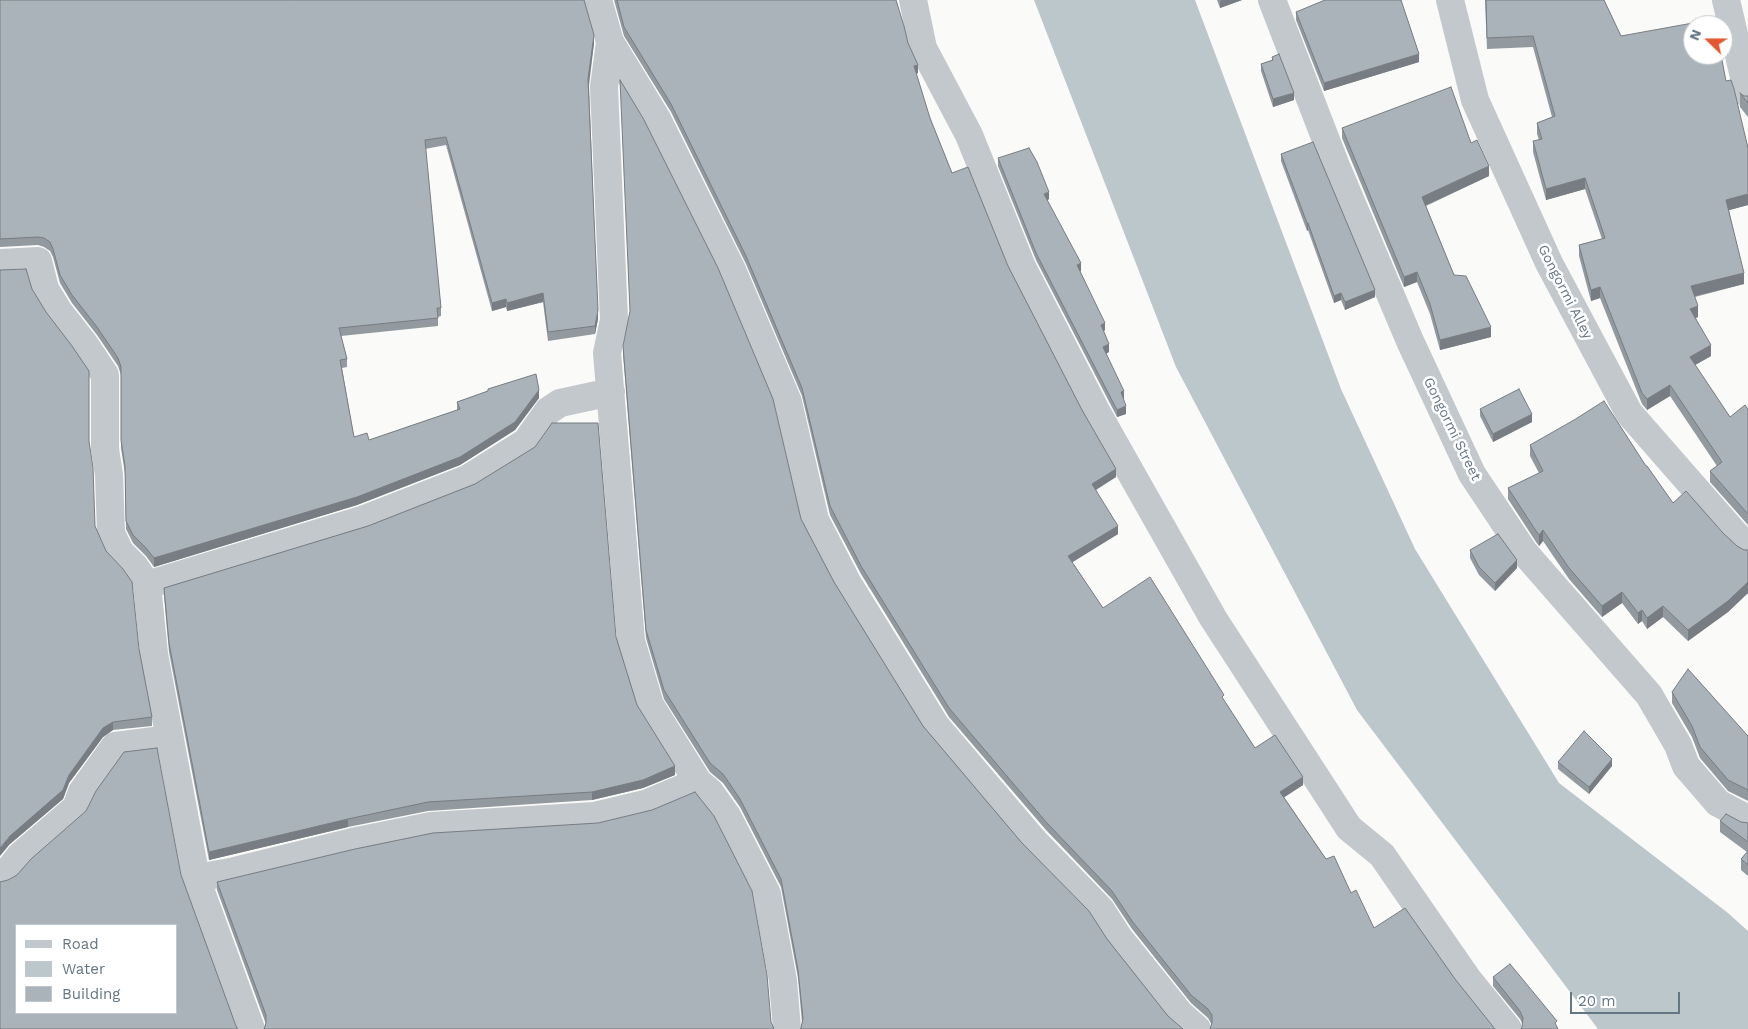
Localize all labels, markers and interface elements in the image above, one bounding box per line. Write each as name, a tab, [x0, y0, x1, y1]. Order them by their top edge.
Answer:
north arrow	[1683, 15, 1733, 65]
text: N	[1686, 27, 1704, 43]
street label: Gongormi Alley	[1534, 242, 1596, 342]
street label: Gongormi Street	[1420, 375, 1484, 483]
legend	[15, 924, 178, 1014]
text: Road	[62, 935, 99, 953]
text: Water	[62, 960, 105, 978]
scale bar	[1573, 982, 1683, 1014]
text: Building	[62, 985, 120, 1003]
text: 20 m	[1578, 992, 1616, 1010]

